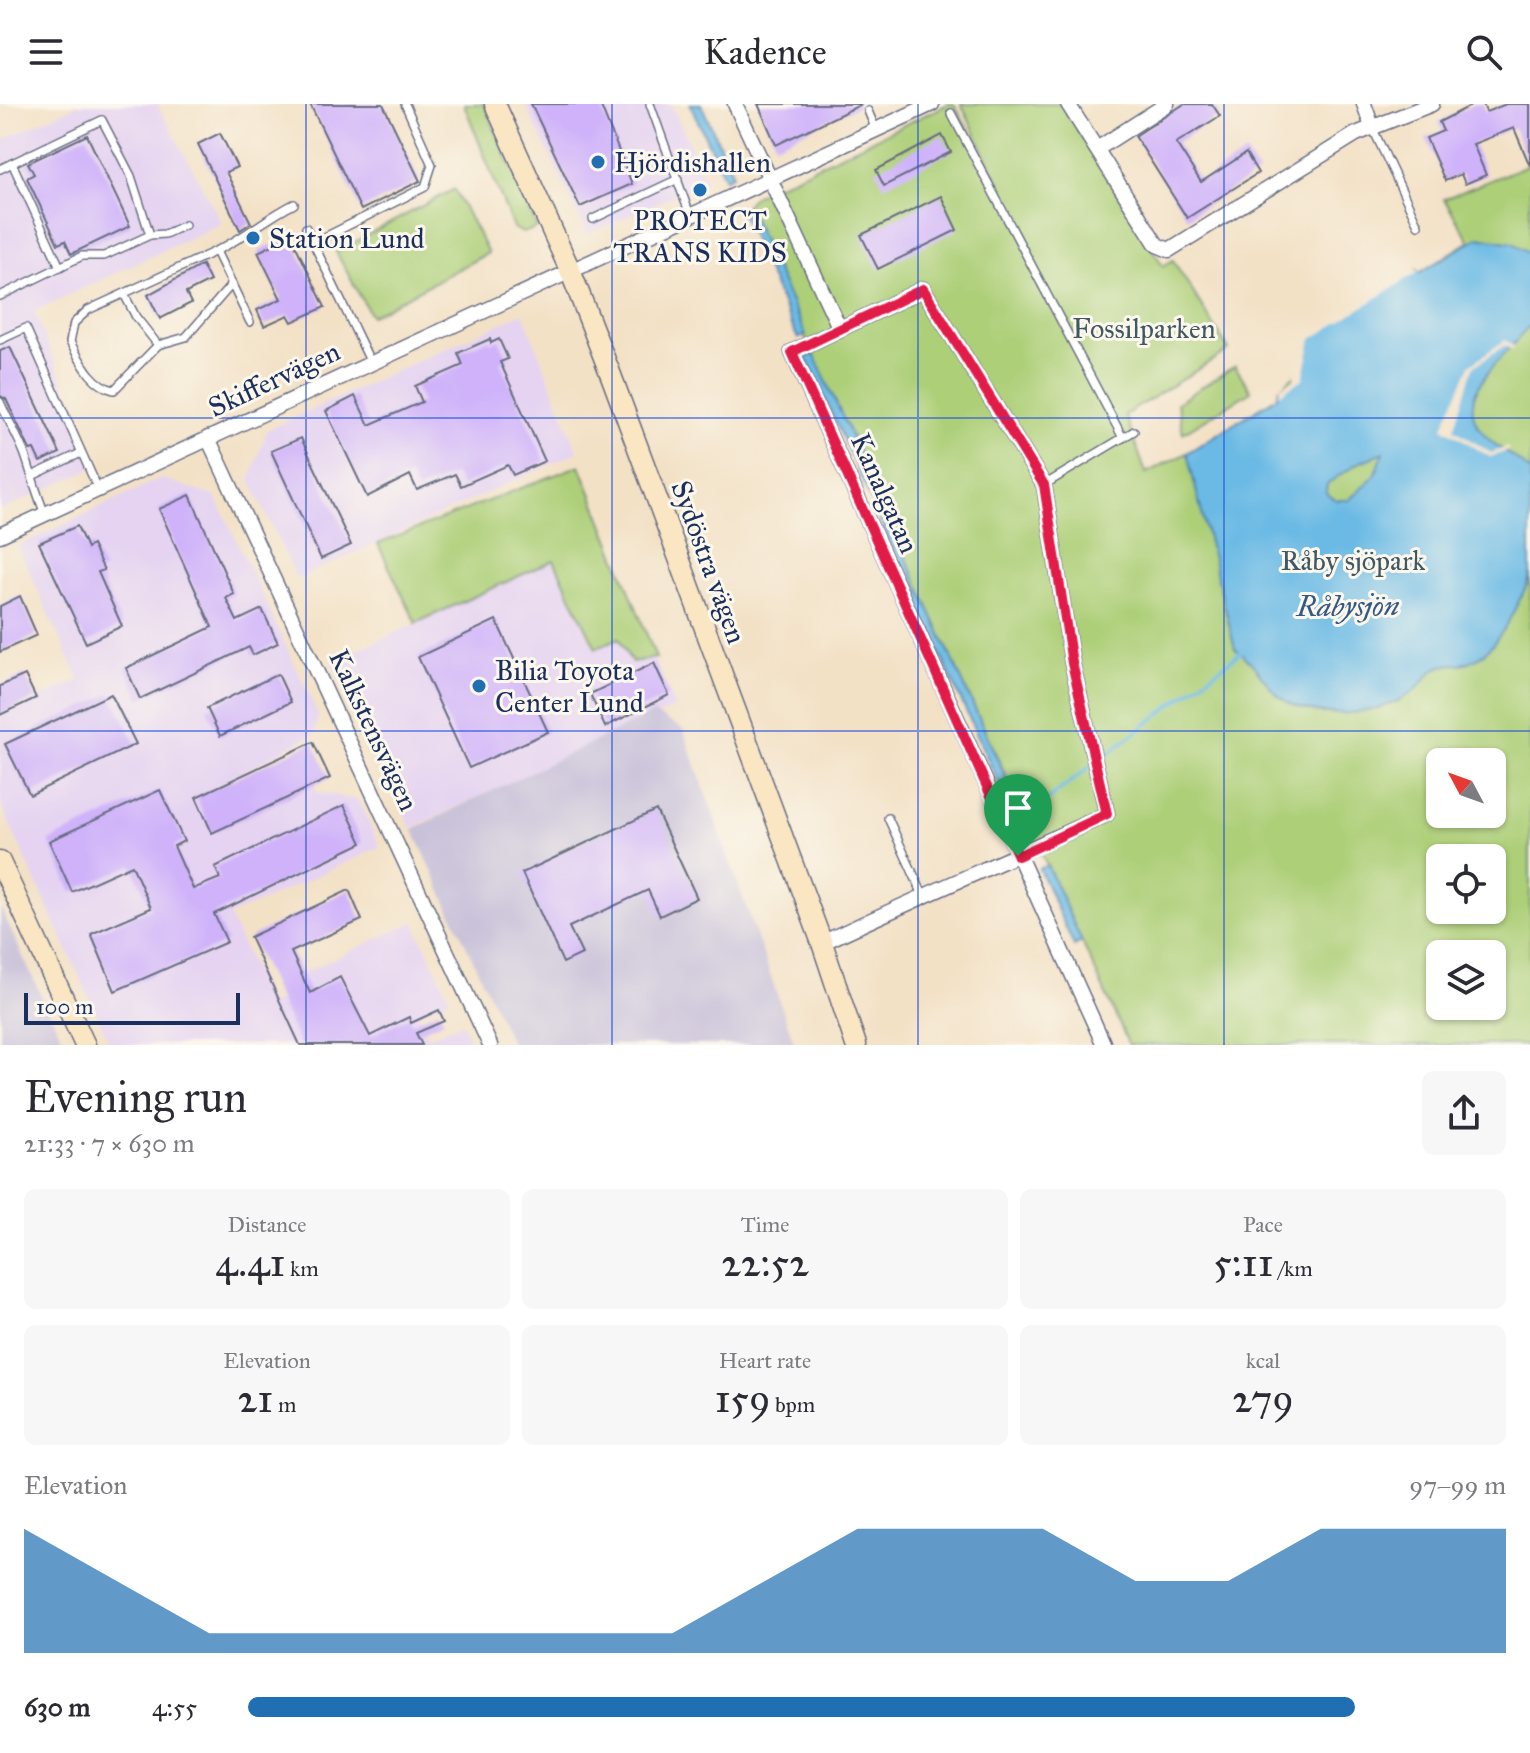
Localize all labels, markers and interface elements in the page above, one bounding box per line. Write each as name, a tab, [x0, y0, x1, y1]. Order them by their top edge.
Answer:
icon: menu	[24, 30, 68, 74]
text: Kadence	[703, 30, 827, 74]
icon: search	[1462, 30, 1506, 74]
place label: Hjördishallen	[614, 145, 771, 180]
marker: Hjördishallen	[589, 153, 607, 171]
marker: PROTECT TRANS KIDS	[691, 181, 709, 199]
place label: PROTECT TRANS KIDS	[613, 203, 787, 270]
place label: Station Lund	[269, 221, 425, 256]
marker: Station Lund	[244, 229, 262, 247]
park label: Fossilparken	[1072, 311, 1216, 346]
street label: Skiffervägen	[203, 333, 345, 425]
street label: Kanalgatan	[843, 427, 927, 559]
street label: Sydöstra vägen	[663, 476, 755, 648]
park label: Råby sjöpark	[1281, 543, 1425, 578]
water label: Råbysjön	[1296, 588, 1400, 624]
street label: Kalkstensvägen	[321, 644, 427, 816]
place label: Bilia Toyota Center Lund	[495, 653, 644, 720]
marker: Bilia Toyota Center Lund	[470, 677, 488, 695]
north arrow	[1426, 748, 1506, 828]
map controls	[1426, 748, 1506, 1020]
pin	[984, 774, 1052, 856]
icon: arrive	[996, 786, 1040, 830]
button: locate	[1426, 844, 1506, 924]
button: layers	[1426, 940, 1506, 1020]
scale bar	[24, 989, 240, 1025]
text: 100 m	[36, 993, 93, 1020]
text: Evening run	[24, 1070, 247, 1124]
button: share	[1422, 1071, 1506, 1155]
text: 21:33 · 7 × 630 m	[24, 1127, 195, 1159]
text: Distance	[228, 1211, 306, 1238]
text: Time	[741, 1211, 789, 1238]
text: Pace	[1243, 1211, 1283, 1238]
text: 4.41	[215, 1238, 285, 1287]
text: 22:52	[721, 1238, 809, 1287]
text: 5:11	[1213, 1238, 1273, 1287]
text: km	[285, 1255, 319, 1282]
text: /km	[1273, 1255, 1313, 1282]
text: Elevation	[223, 1347, 311, 1374]
text: Heart rate	[719, 1347, 811, 1374]
text: kcal	[1246, 1347, 1280, 1374]
text: 21	[238, 1374, 273, 1423]
text: 159	[715, 1374, 770, 1423]
text: 279	[1232, 1374, 1294, 1423]
text: m	[273, 1391, 296, 1418]
text: bpm	[770, 1391, 815, 1418]
text: Elevation	[24, 1469, 127, 1501]
text: 97–99 m	[1409, 1469, 1506, 1501]
text: 630 m	[24, 1691, 90, 1723]
text: 4:55	[152, 1691, 197, 1723]

